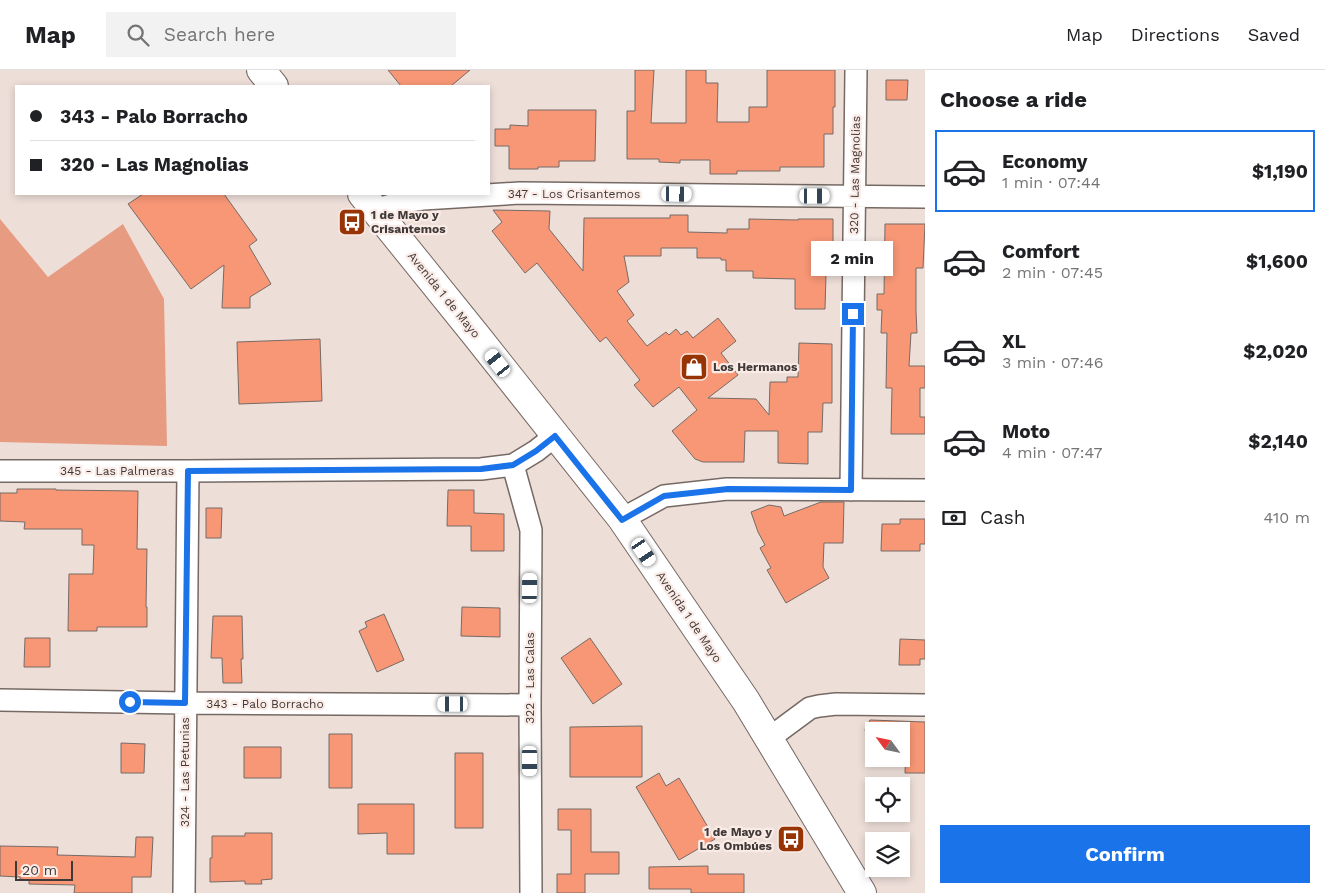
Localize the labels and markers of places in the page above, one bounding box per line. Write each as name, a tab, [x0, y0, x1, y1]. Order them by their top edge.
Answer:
bus stop icon: 1 de Mayo y Crisantemos	[337, 207, 367, 237]
place label: 1 de Mayo y Crisantemos	[371, 208, 446, 236]
shop icon: Los Hermanos	[679, 352, 709, 382]
place label: Los Hermanos	[713, 360, 798, 374]
bus stop icon: 1 de Mayo y Los Ombúes	[776, 824, 806, 854]
place label: 1 de Mayo y Los Ombúes	[699, 825, 773, 853]

